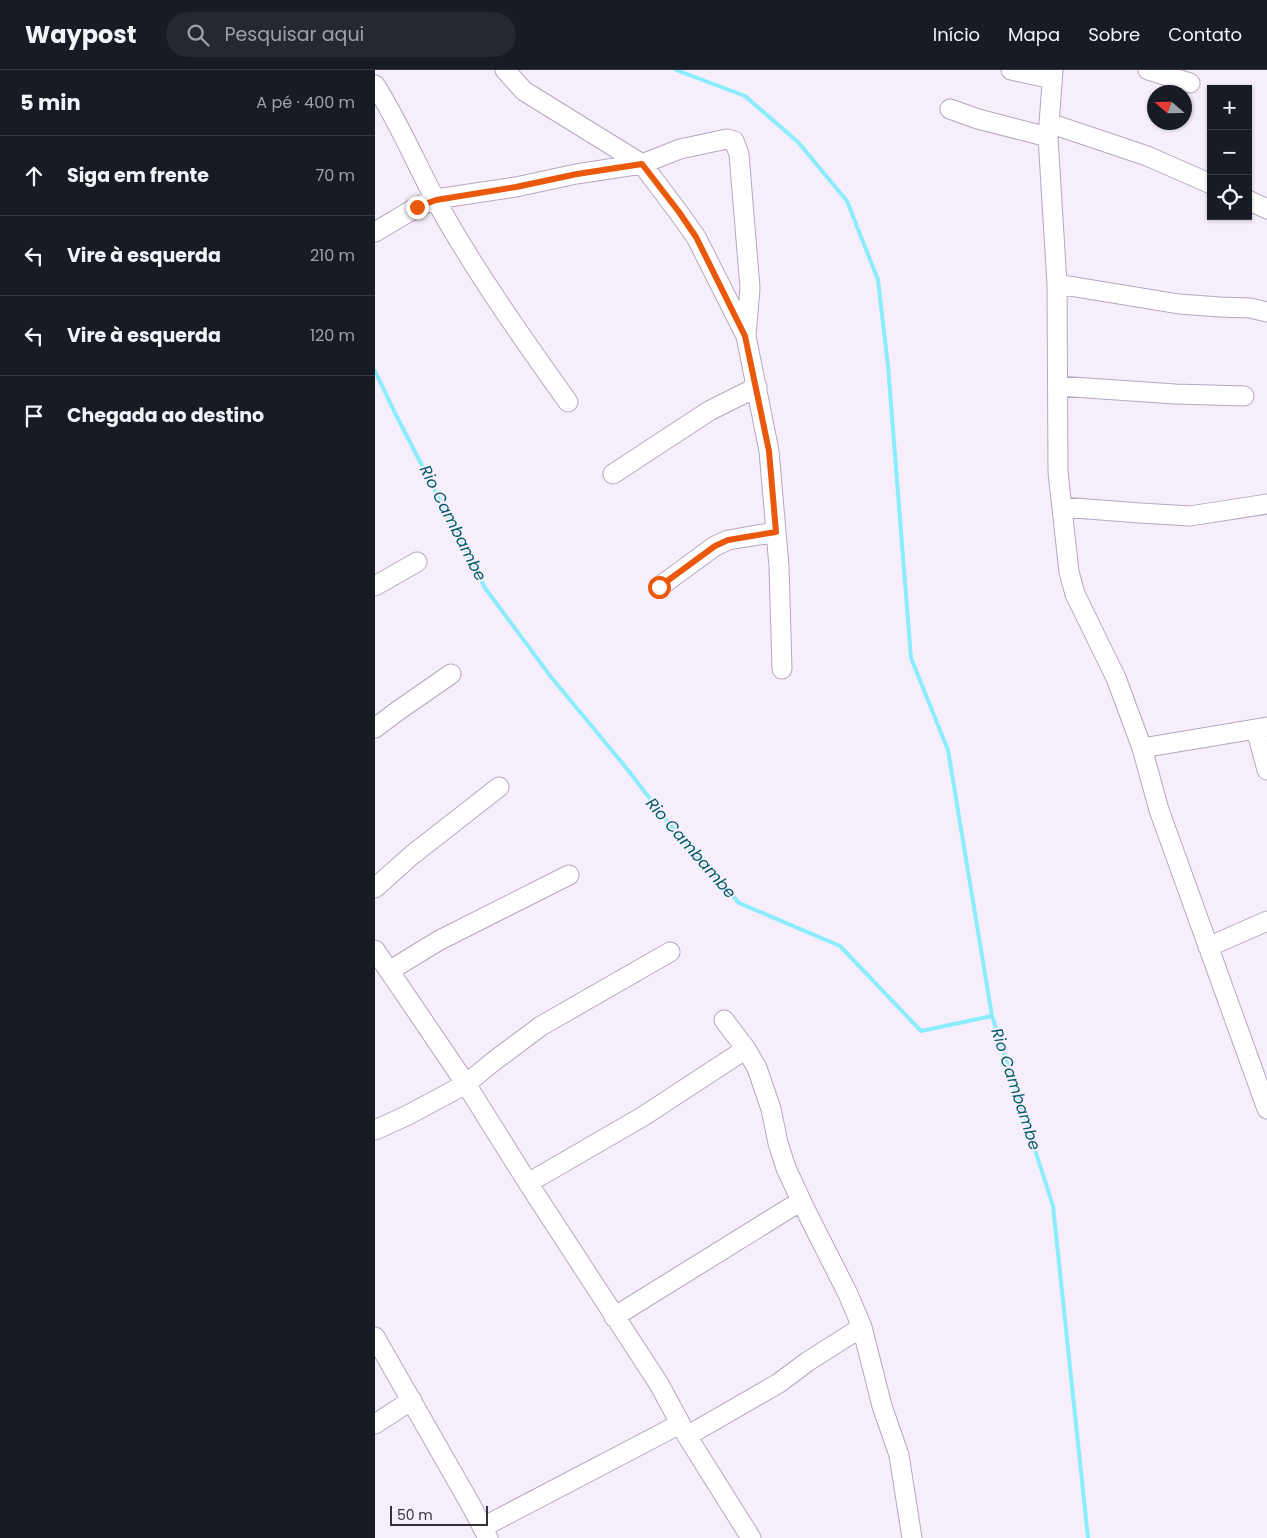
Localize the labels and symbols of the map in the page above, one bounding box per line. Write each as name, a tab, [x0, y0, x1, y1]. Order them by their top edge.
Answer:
north arrow	[1147, 85, 1192, 130]
route end	[406, 196, 429, 219]
water label: Rio Cambambe	[414, 461, 492, 585]
route start	[648, 576, 671, 599]
water label: Rio Cambambe	[641, 792, 741, 904]
water label: Rio Cambambe	[985, 1025, 1047, 1153]
scale bar	[390, 1503, 487, 1526]

